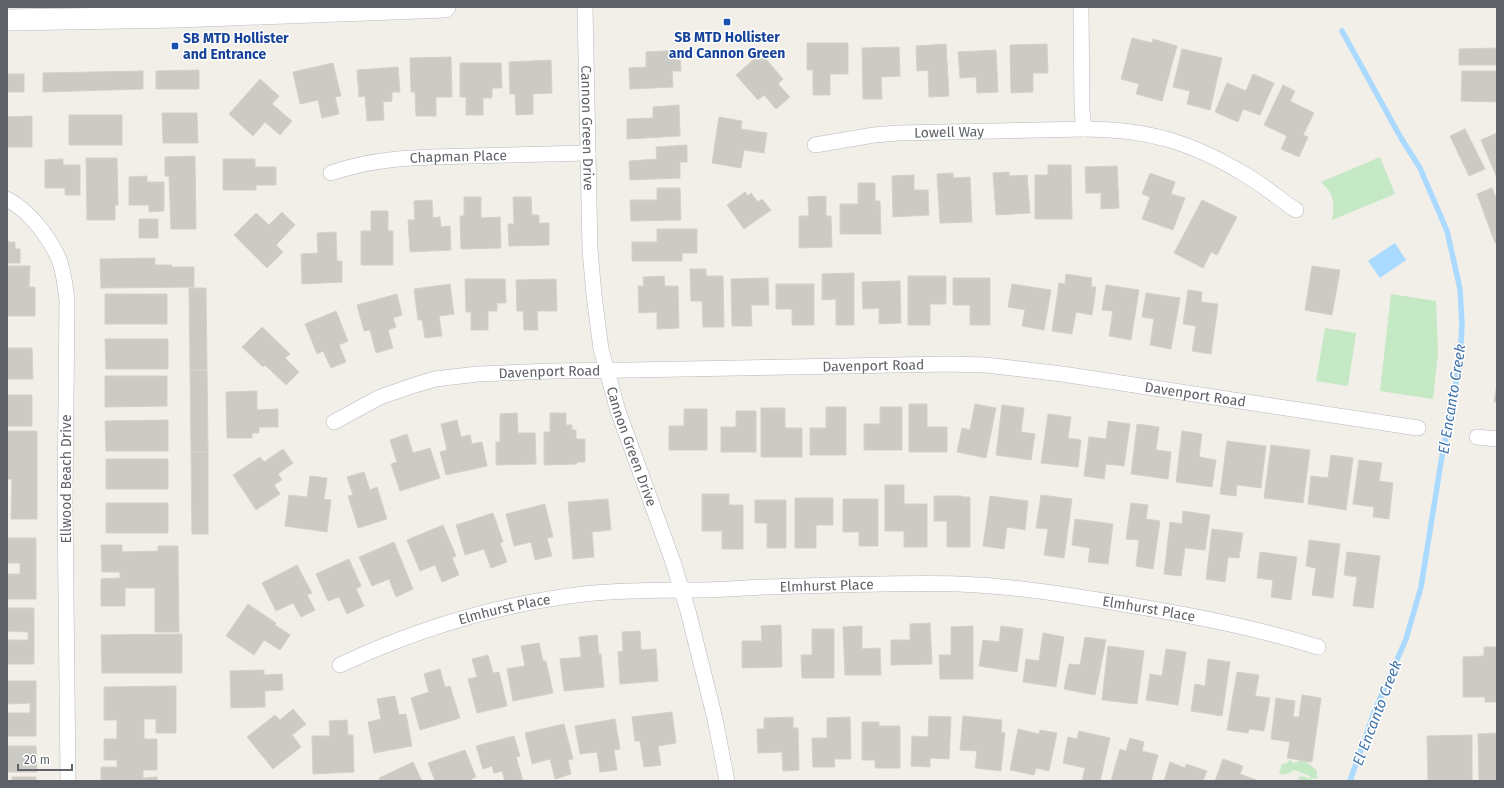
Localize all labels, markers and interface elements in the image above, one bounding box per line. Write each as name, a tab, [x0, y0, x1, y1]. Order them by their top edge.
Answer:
marker: SB MTD Hollister and Cannon Green	[722, 17, 732, 27]
place label: SB MTD Hollister and Cannon Green	[669, 29, 785, 62]
place label: SB MTD Hollister and Entrance	[183, 30, 289, 63]
marker: SB MTD Hollister and Entrance	[170, 41, 180, 51]
street label: Cannon Green Drive	[577, 65, 597, 191]
street label: Lowell Way	[914, 123, 984, 142]
street label: Chapman Place	[409, 147, 507, 167]
water label: El Encanto Creek	[1434, 343, 1470, 455]
street label: Davenport Road	[822, 356, 925, 375]
street label: Davenport Road	[498, 362, 601, 382]
street label: Davenport Road	[1144, 379, 1247, 411]
street label: Cannon Green Drive	[603, 385, 660, 509]
street label: Ellwood Beach Drive	[58, 414, 75, 544]
street label: Elmhurst Place	[779, 576, 874, 596]
street label: Elmhurst Place	[456, 591, 552, 629]
street label: Elmhurst Place	[1101, 593, 1197, 626]
water label: El Encanto Creek	[1349, 658, 1405, 768]
scale bar	[18, 746, 72, 772]
text: 20 m	[24, 753, 50, 767]

